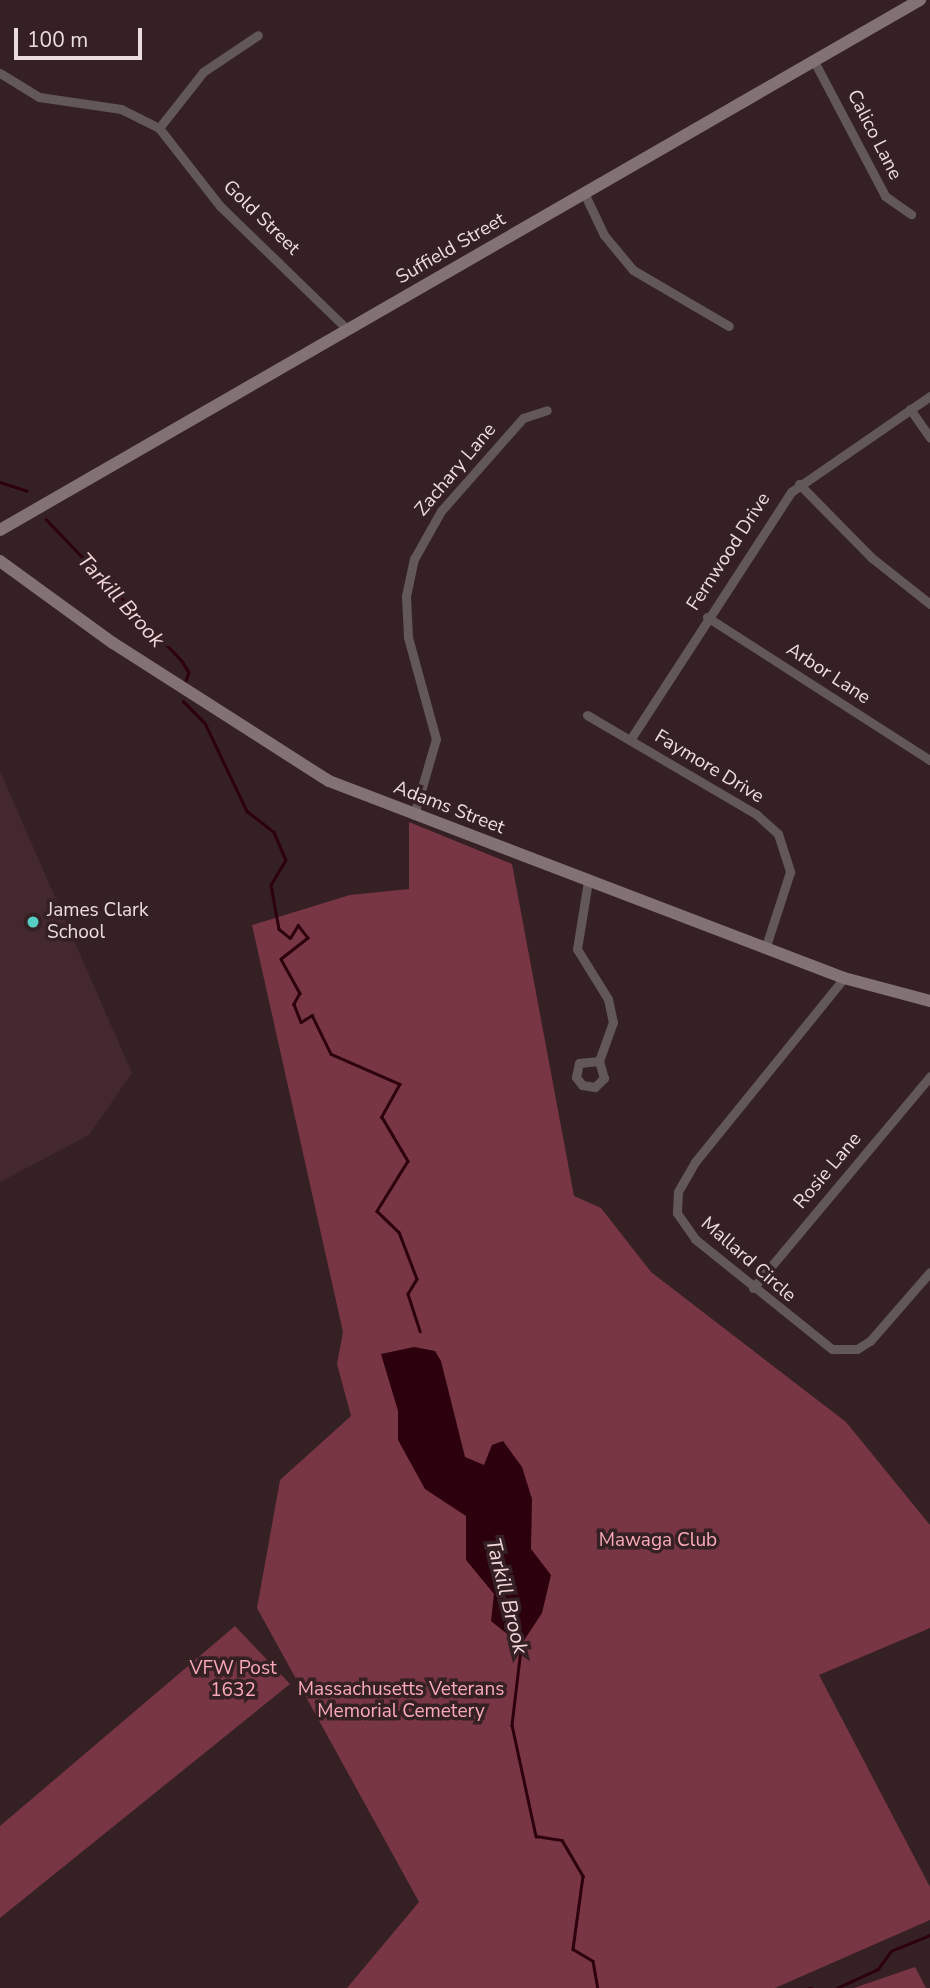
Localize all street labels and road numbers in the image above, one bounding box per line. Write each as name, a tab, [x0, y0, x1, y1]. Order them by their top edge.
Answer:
street label: Calico Lane	[842, 86, 906, 184]
street label: Gold Street	[218, 176, 304, 260]
street label: Suffield Street	[392, 209, 510, 289]
street label: Zachary Lane	[411, 419, 501, 521]
street label: Fernwood Drive	[683, 489, 775, 615]
street label: Arbor Lane	[782, 638, 874, 710]
street label: Faymore Drive	[650, 725, 768, 809]
street label: Adams Street	[390, 776, 508, 840]
street label: Rosie Lane	[789, 1128, 867, 1214]
street label: Mallard Circle	[696, 1212, 800, 1308]

